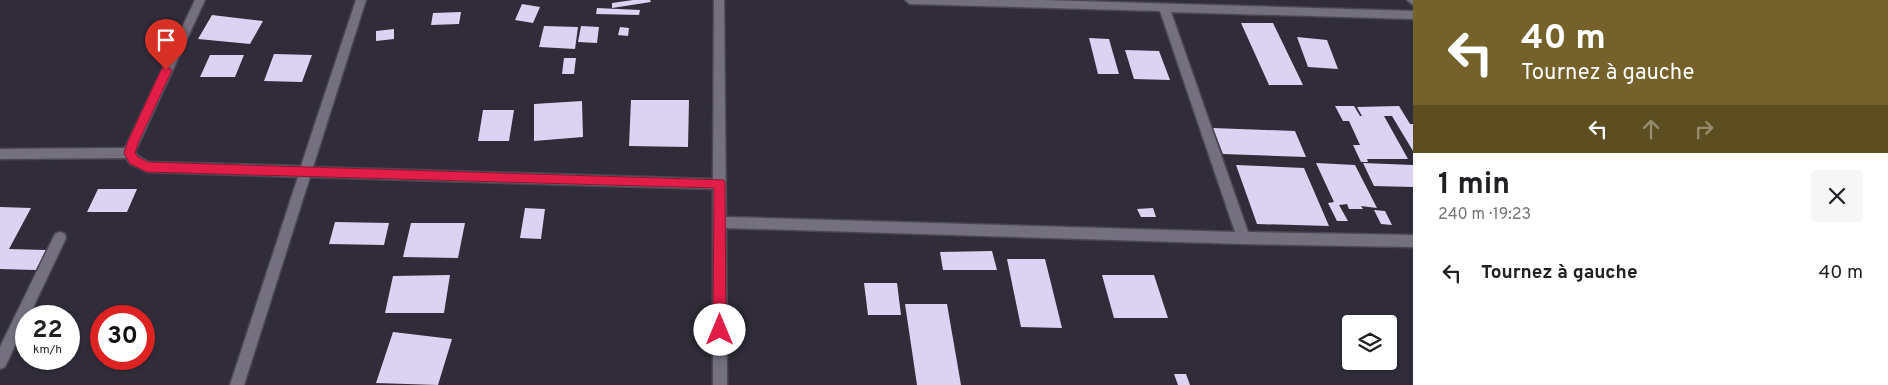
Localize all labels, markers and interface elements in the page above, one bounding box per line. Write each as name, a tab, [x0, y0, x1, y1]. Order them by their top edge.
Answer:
text: 40 m	[1521, 17, 1606, 61]
pin	[145, 19, 187, 70]
icon: left	[1438, 20, 1503, 85]
icon: arrive	[152, 26, 180, 54]
text: Tournez à gauche	[1521, 60, 1694, 87]
icon: left	[1584, 115, 1612, 143]
icon: ahead	[1637, 115, 1665, 143]
icon: right	[1690, 115, 1718, 143]
text: 1 min	[1438, 167, 1510, 204]
button: close	[1811, 170, 1863, 222]
text: 240 m · 19:23	[1438, 205, 1531, 225]
icon: left	[1438, 259, 1466, 287]
text: Tournez à gauche	[1481, 261, 1638, 285]
text: 40 m	[1818, 261, 1863, 285]
position arrow	[693, 303, 745, 355]
speed limit sign: 30	[90, 305, 155, 370]
text: 22	[32, 315, 63, 347]
map controls	[1342, 315, 1397, 370]
button: layers	[1342, 315, 1397, 370]
text: km/h	[33, 342, 62, 358]

